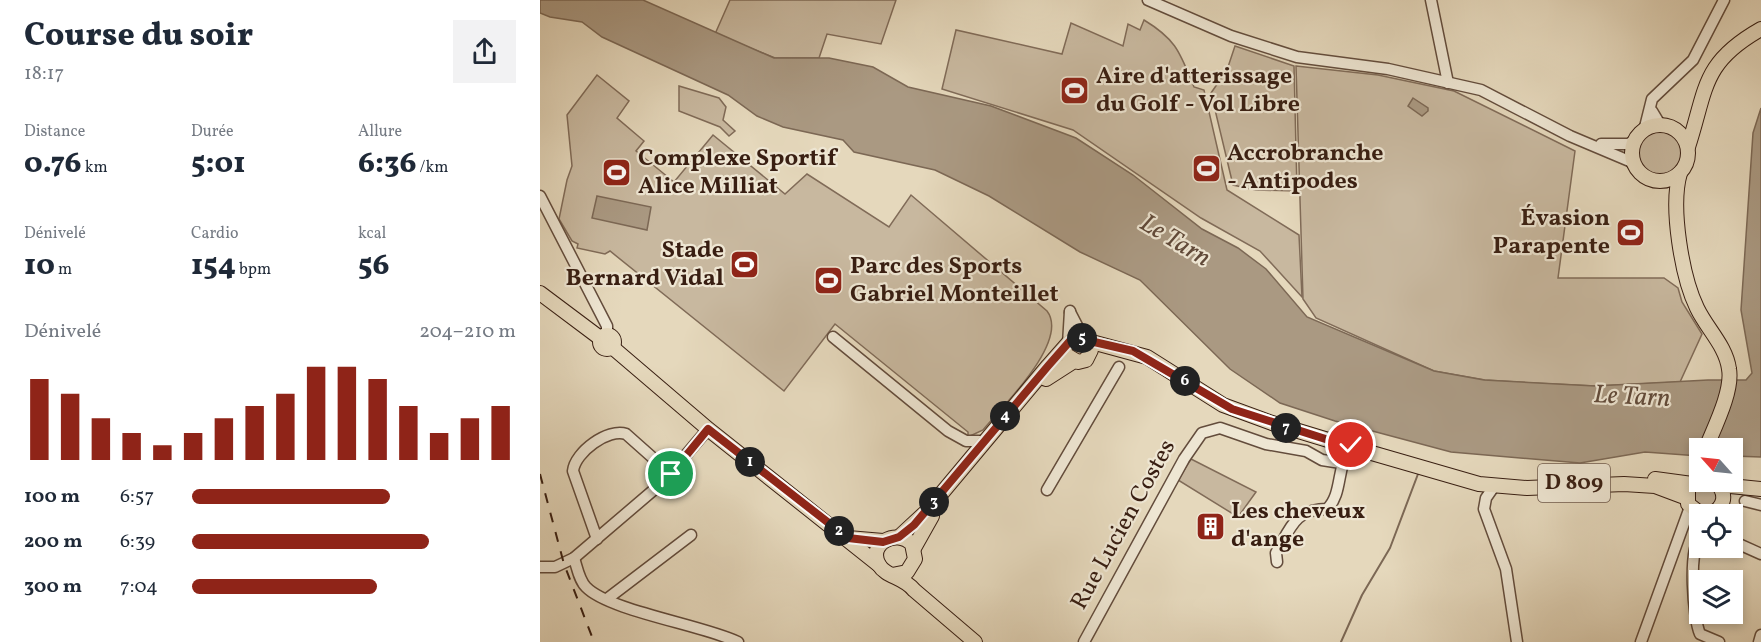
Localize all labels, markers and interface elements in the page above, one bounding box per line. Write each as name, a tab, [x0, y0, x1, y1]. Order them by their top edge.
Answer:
text: Course du soir	[24, 14, 253, 60]
button: share	[453, 20, 516, 83]
text: 18:17	[24, 60, 64, 88]
place label: Aire d'atterissage du Golf - Vol Libre	[1096, 60, 1300, 122]
sports icon: Aire d'atterissage du Golf - Vol Libre	[1059, 75, 1091, 107]
text: Distance	[24, 121, 85, 143]
text: Durée	[191, 121, 234, 143]
text: Allure	[358, 121, 402, 143]
place label: Accrobranche - Antipodes	[1227, 137, 1384, 199]
place label: Complexe Sportif Alice Milliat	[638, 142, 839, 204]
text: 0.76	[24, 143, 82, 185]
text: 5:01	[191, 143, 245, 185]
text: 6:36	[358, 143, 416, 185]
sports icon: Accrobranche - Antipodes	[1190, 152, 1222, 184]
text: km	[82, 157, 108, 179]
text: /km	[416, 157, 448, 179]
sports icon: Complexe Sportif Alice Milliat	[601, 157, 633, 189]
place label: Évasion Parapente	[1493, 202, 1610, 264]
water label: Le Tarn	[1133, 206, 1217, 276]
sports icon: Évasion Parapente	[1615, 217, 1647, 249]
text: Dénivelé	[24, 223, 86, 245]
text: Cardio	[191, 223, 238, 245]
text: kcal	[358, 223, 386, 245]
place label: Stade Bernard Vidal	[566, 234, 724, 296]
text: 10	[24, 245, 55, 287]
text: 154	[191, 245, 236, 287]
text: 56	[358, 245, 389, 287]
sports icon: Stade Bernard Vidal	[729, 249, 761, 281]
place label: Parc des Sports Gabriel Monteillet	[850, 250, 1059, 312]
text: m	[55, 259, 72, 281]
text: bpm	[236, 259, 271, 281]
sports icon: Parc des Sports Gabriel Monteillet	[813, 265, 845, 297]
text: Dénivelé	[24, 318, 101, 346]
text: 204–210 m	[419, 318, 516, 346]
pin: 5	[1067, 323, 1097, 353]
text: 5	[1078, 327, 1086, 349]
pin: 6	[1170, 366, 1200, 396]
text: 6	[1181, 370, 1189, 392]
water label: Le Tarn	[1593, 377, 1671, 417]
pin: 4	[990, 401, 1020, 431]
text: 4	[1000, 405, 1010, 427]
pin: 7	[1271, 413, 1301, 443]
text: 7	[1282, 417, 1290, 439]
pin	[1325, 419, 1376, 470]
icon: check	[1334, 428, 1367, 461]
street label: Rue Lucien Costes	[1063, 434, 1185, 616]
north arrow	[1689, 438, 1743, 492]
map controls	[1689, 438, 1743, 624]
pin: 1	[735, 447, 765, 477]
pin	[645, 448, 696, 499]
text: 1	[747, 451, 753, 473]
icon: arrive	[654, 457, 687, 490]
road number: D 809	[1538, 464, 1610, 502]
text: 100 m	[24, 483, 80, 511]
text: 6:57	[120, 483, 154, 511]
pin: 3	[919, 487, 949, 517]
text: 3	[930, 491, 938, 513]
place label: Les cheveux d'ange	[1231, 495, 1365, 557]
button: locate	[1689, 504, 1743, 558]
building icon: Les cheveux d'ange	[1194, 510, 1226, 542]
pin: 2	[824, 516, 854, 546]
text: 2	[835, 520, 843, 542]
text: 200 m	[24, 528, 82, 556]
text: 6:39	[120, 528, 155, 556]
button: layers	[1689, 570, 1743, 624]
text: 300 m	[24, 573, 82, 601]
text: 7:04	[120, 573, 158, 601]

